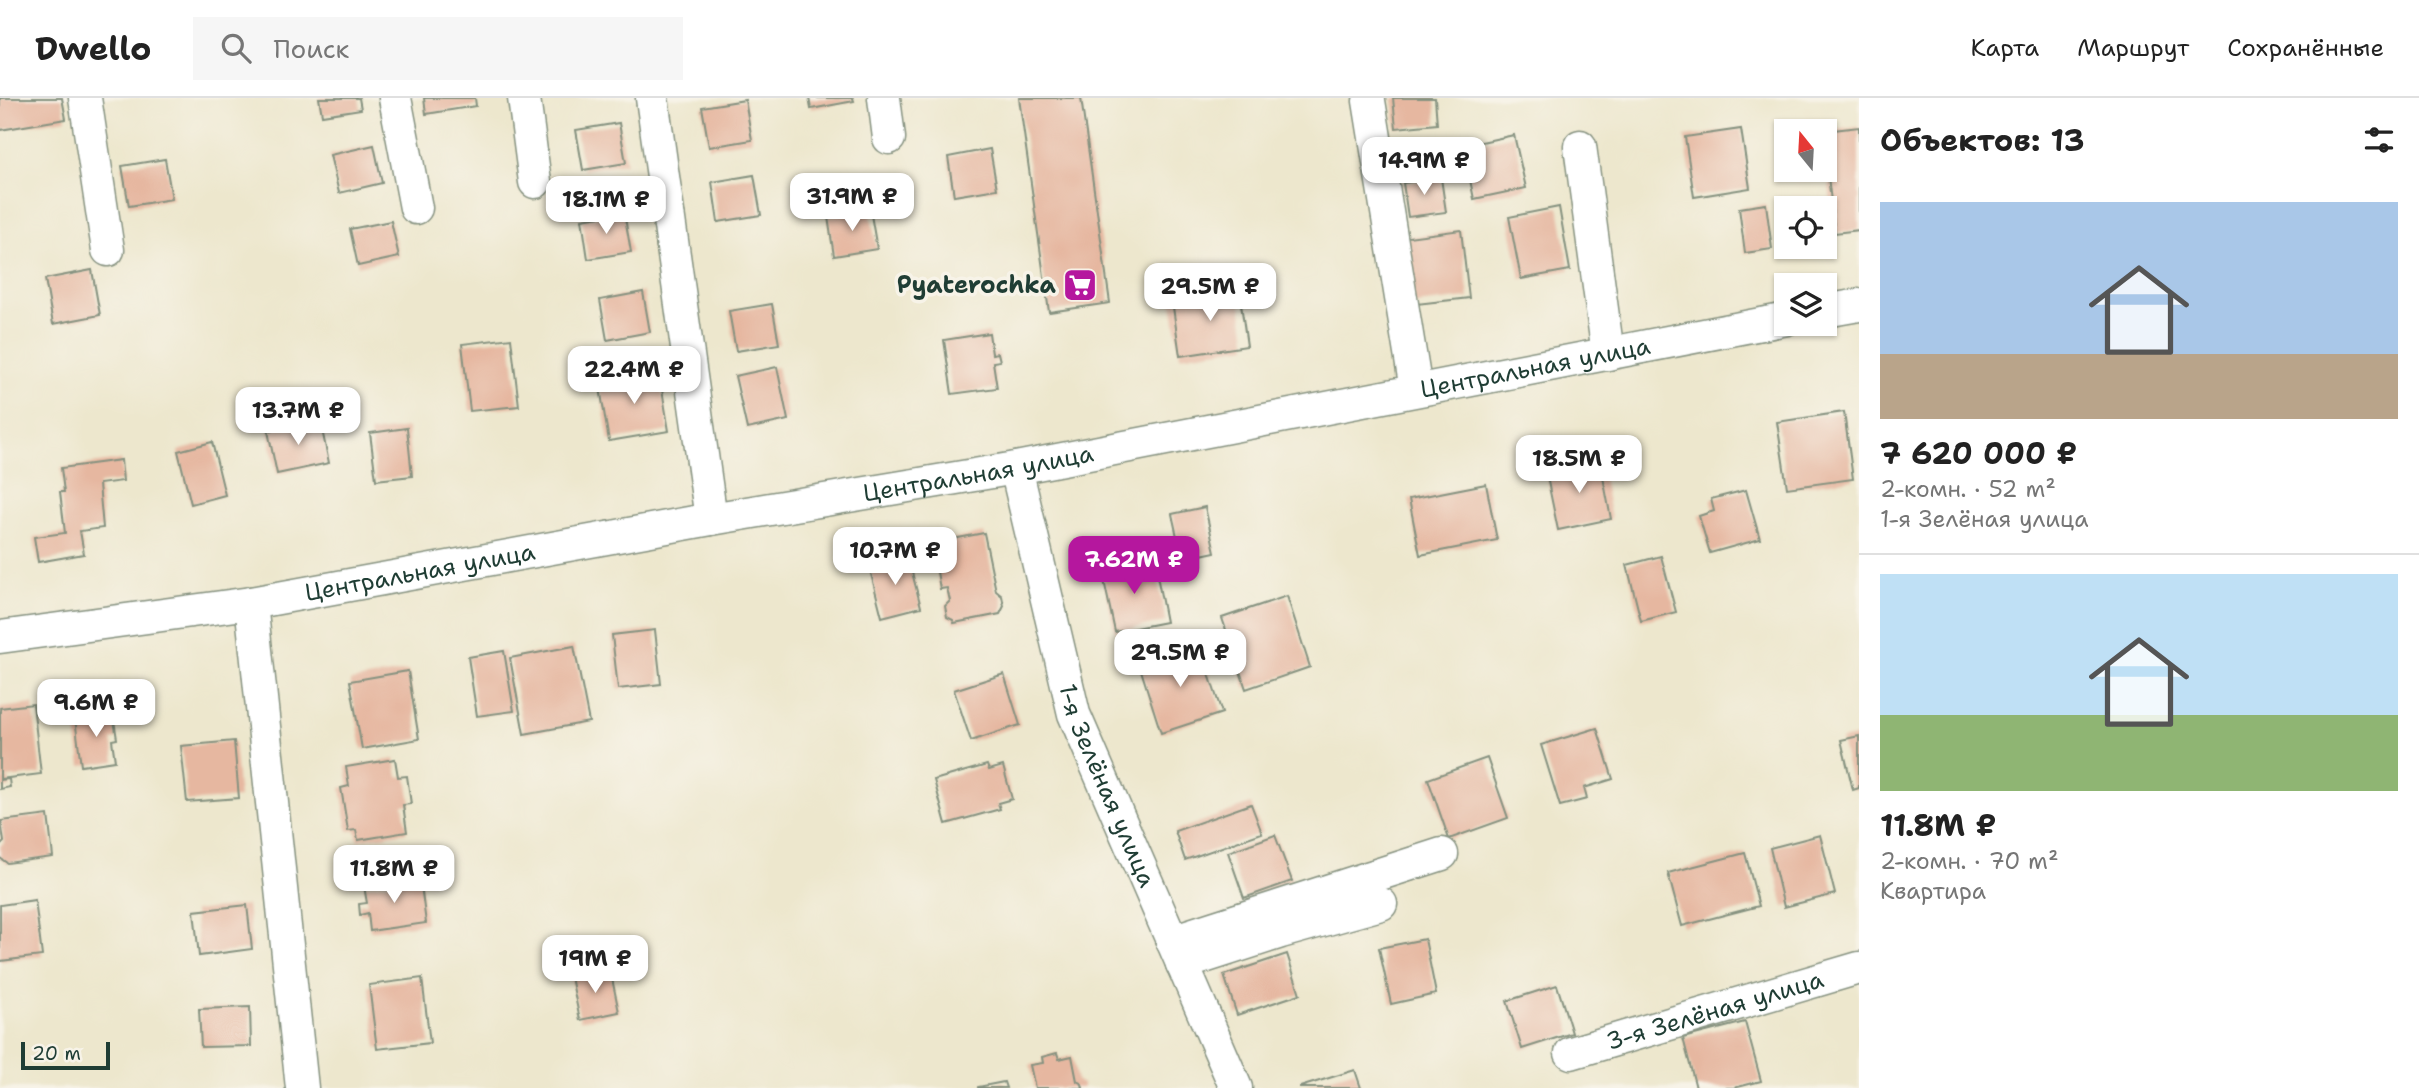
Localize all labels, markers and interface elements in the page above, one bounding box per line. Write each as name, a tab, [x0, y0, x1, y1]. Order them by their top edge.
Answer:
search box	[193, 17, 683, 80]
text: Dwello	[35, 26, 151, 71]
icon: search	[217, 29, 255, 67]
text: Поиск	[273, 31, 349, 66]
text: Карта	[1971, 32, 2039, 64]
text: Маршрут	[2077, 32, 2189, 64]
text: Сохранённые	[2227, 32, 2384, 64]
north arrow	[1774, 119, 1838, 182]
map controls	[1774, 119, 1837, 336]
text: Объектов: 13	[1880, 120, 2085, 161]
icon: filters	[2360, 121, 2398, 159]
pin: 14.9M ₽	[1359, 138, 1489, 197]
text: 14.9M ₽	[1378, 145, 1470, 175]
pin: 31.9M ₽	[787, 174, 917, 233]
pin: 18.1M ₽	[541, 176, 671, 236]
text: 31.9M ₽	[806, 181, 898, 211]
text: 18.1M ₽	[562, 184, 650, 214]
button: locate	[1774, 196, 1837, 259]
icon: home	[2076, 247, 2202, 373]
pin: 29.5M ₽	[1145, 264, 1275, 323]
supermarket icon: Pyaterochka	[1061, 266, 1099, 304]
place label: Pyaterochka	[897, 269, 1057, 301]
text: 29.5M ₽	[1160, 271, 1260, 301]
button: layers	[1774, 273, 1837, 336]
street label: Центральная улица	[1418, 330, 1653, 406]
pin: 22.4M ₽	[569, 346, 699, 406]
text: 22.4M ₽	[584, 354, 684, 384]
pin: 13.7M ₽	[233, 388, 363, 447]
text: 13.7M ₽	[251, 395, 345, 425]
text: 7 620 000 ₽	[1880, 433, 2077, 474]
pin: 18.5M ₽	[1514, 436, 1644, 495]
street label: Центральная улица	[861, 437, 1096, 509]
text: 18.5M ₽	[1532, 443, 1626, 473]
text: 2-комн. · 52 m²	[1880, 474, 2056, 504]
text: 1-я Зелёная улица	[1880, 504, 2089, 534]
pin: 10.7M ₽	[830, 528, 960, 587]
street label: Центральная улица	[302, 535, 538, 609]
text: 10.7M ₽	[849, 535, 941, 565]
pin: 7.62M ₽	[1069, 536, 1199, 596]
text: 7.62M ₽	[1084, 544, 1184, 574]
icon: home	[2076, 619, 2202, 745]
pin: 29.5M ₽	[1115, 630, 1245, 689]
text: 29.5M ₽	[1130, 637, 1230, 667]
pin: 9.6M ₽	[39, 680, 153, 739]
street label: 1-я Зелёная улица	[1051, 680, 1163, 892]
text: 9.6M ₽	[53, 687, 139, 717]
text: 11.8M ₽	[1880, 805, 1996, 846]
pin: 11.8M ₽	[329, 846, 459, 905]
text: 2-комн. · 70 m²	[1880, 846, 2059, 876]
text: 11.8M ₽	[349, 853, 439, 883]
text: Квартира	[1880, 876, 1986, 906]
pin: 19M ₽	[546, 936, 644, 995]
text: 19M ₽	[558, 943, 632, 973]
street label: 3-я Зелёная улица	[1602, 963, 1827, 1058]
scale bar	[21, 1039, 110, 1071]
text: 20 m	[32, 1041, 81, 1066]

